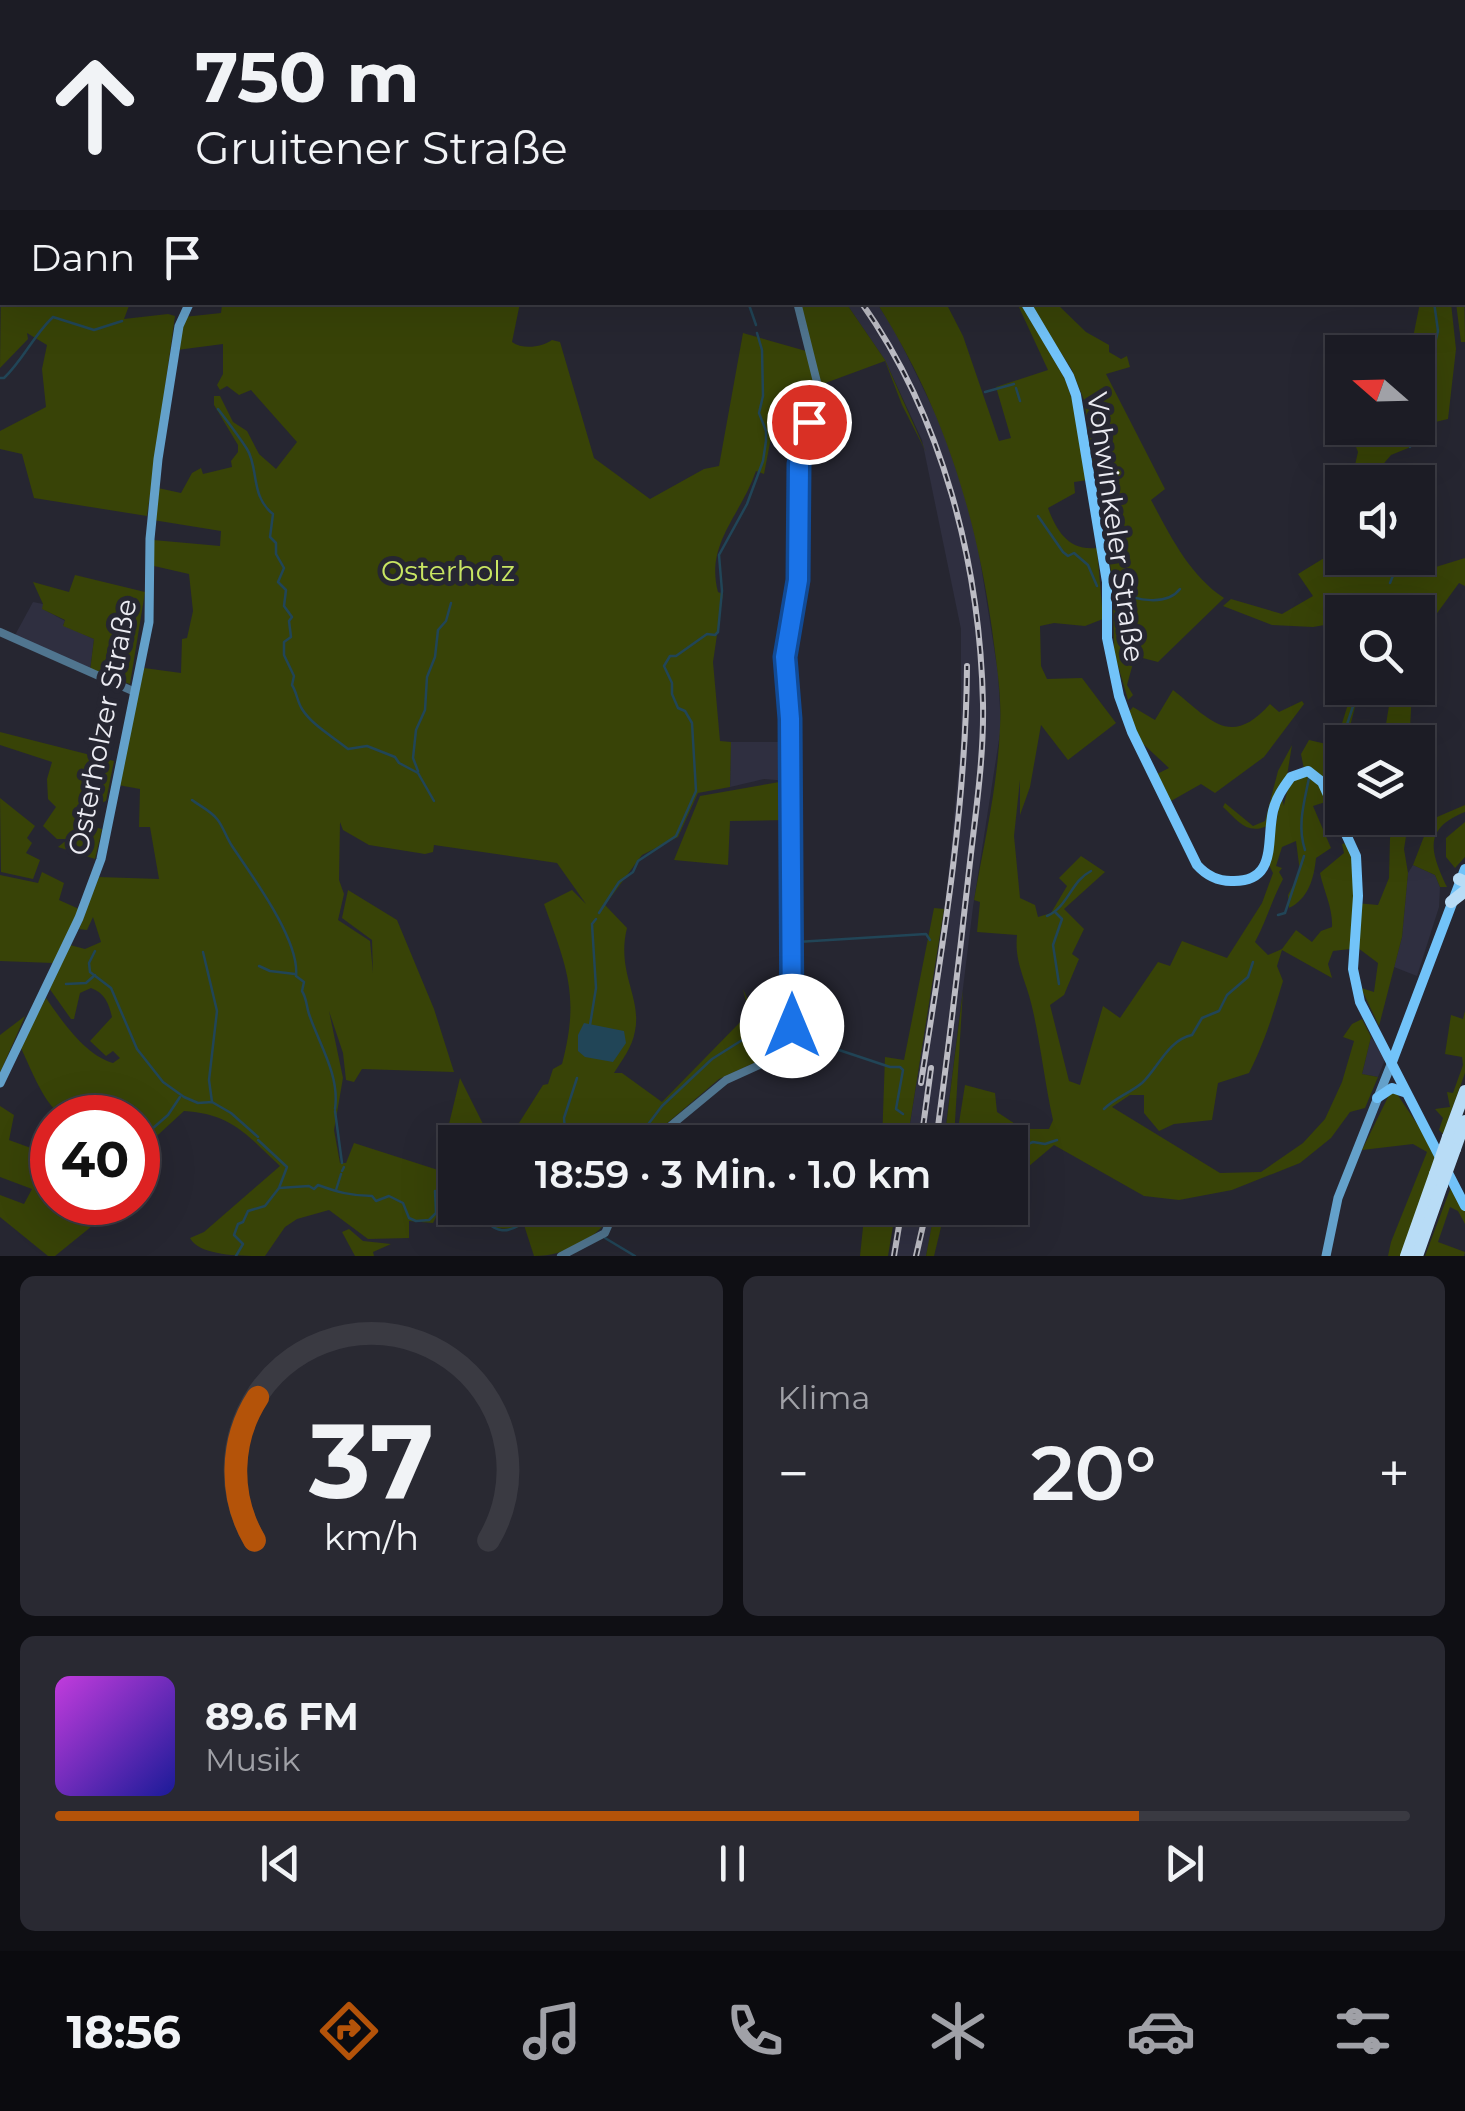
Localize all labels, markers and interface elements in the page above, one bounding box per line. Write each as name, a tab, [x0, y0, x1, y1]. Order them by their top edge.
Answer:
text: 750 m	[195, 34, 420, 120]
icon: ahead	[30, 40, 160, 170]
text: Gruitener Straße	[195, 120, 568, 175]
icon: arrive	[155, 230, 210, 285]
text: Dann	[30, 234, 135, 281]
north arrow	[1325, 335, 1435, 445]
map controls	[1325, 335, 1435, 835]
pin	[767, 380, 852, 465]
street label: Vohwinkeler Straße	[1080, 390, 1152, 664]
icon: arrive	[782, 395, 837, 450]
button: sound	[1325, 465, 1435, 575]
park label: Osterholz	[381, 554, 515, 588]
button: search	[1325, 595, 1435, 705]
street label: Osterholzer Straße	[60, 596, 144, 858]
button: layers	[1325, 725, 1435, 835]
position arrow	[740, 974, 844, 1078]
speed limit sign: 40	[30, 1095, 160, 1225]
text: 18:59 · 3 Min. · 1.0 km	[535, 1151, 931, 1198]
text: Klima	[778, 1378, 870, 1417]
text: 37	[308, 1397, 434, 1524]
text: 20°	[1031, 1427, 1157, 1519]
text: −	[778, 1440, 809, 1507]
text: +	[1378, 1440, 1410, 1507]
text: km/h	[324, 1515, 419, 1559]
text: 89.6 FM	[205, 1693, 359, 1740]
text: Musik	[205, 1740, 300, 1779]
icon: previous	[253, 1836, 308, 1891]
icon: pause	[705, 1836, 760, 1891]
icon: next	[1157, 1836, 1212, 1891]
icon: directions	[314, 1996, 384, 2066]
icon: music	[517, 1996, 587, 2066]
icon: phone	[720, 1996, 790, 2066]
icon: climate	[923, 1996, 993, 2066]
icon: car	[1126, 1996, 1196, 2066]
icon: filters	[1328, 1996, 1398, 2066]
text: 18:56	[66, 2004, 181, 2059]

